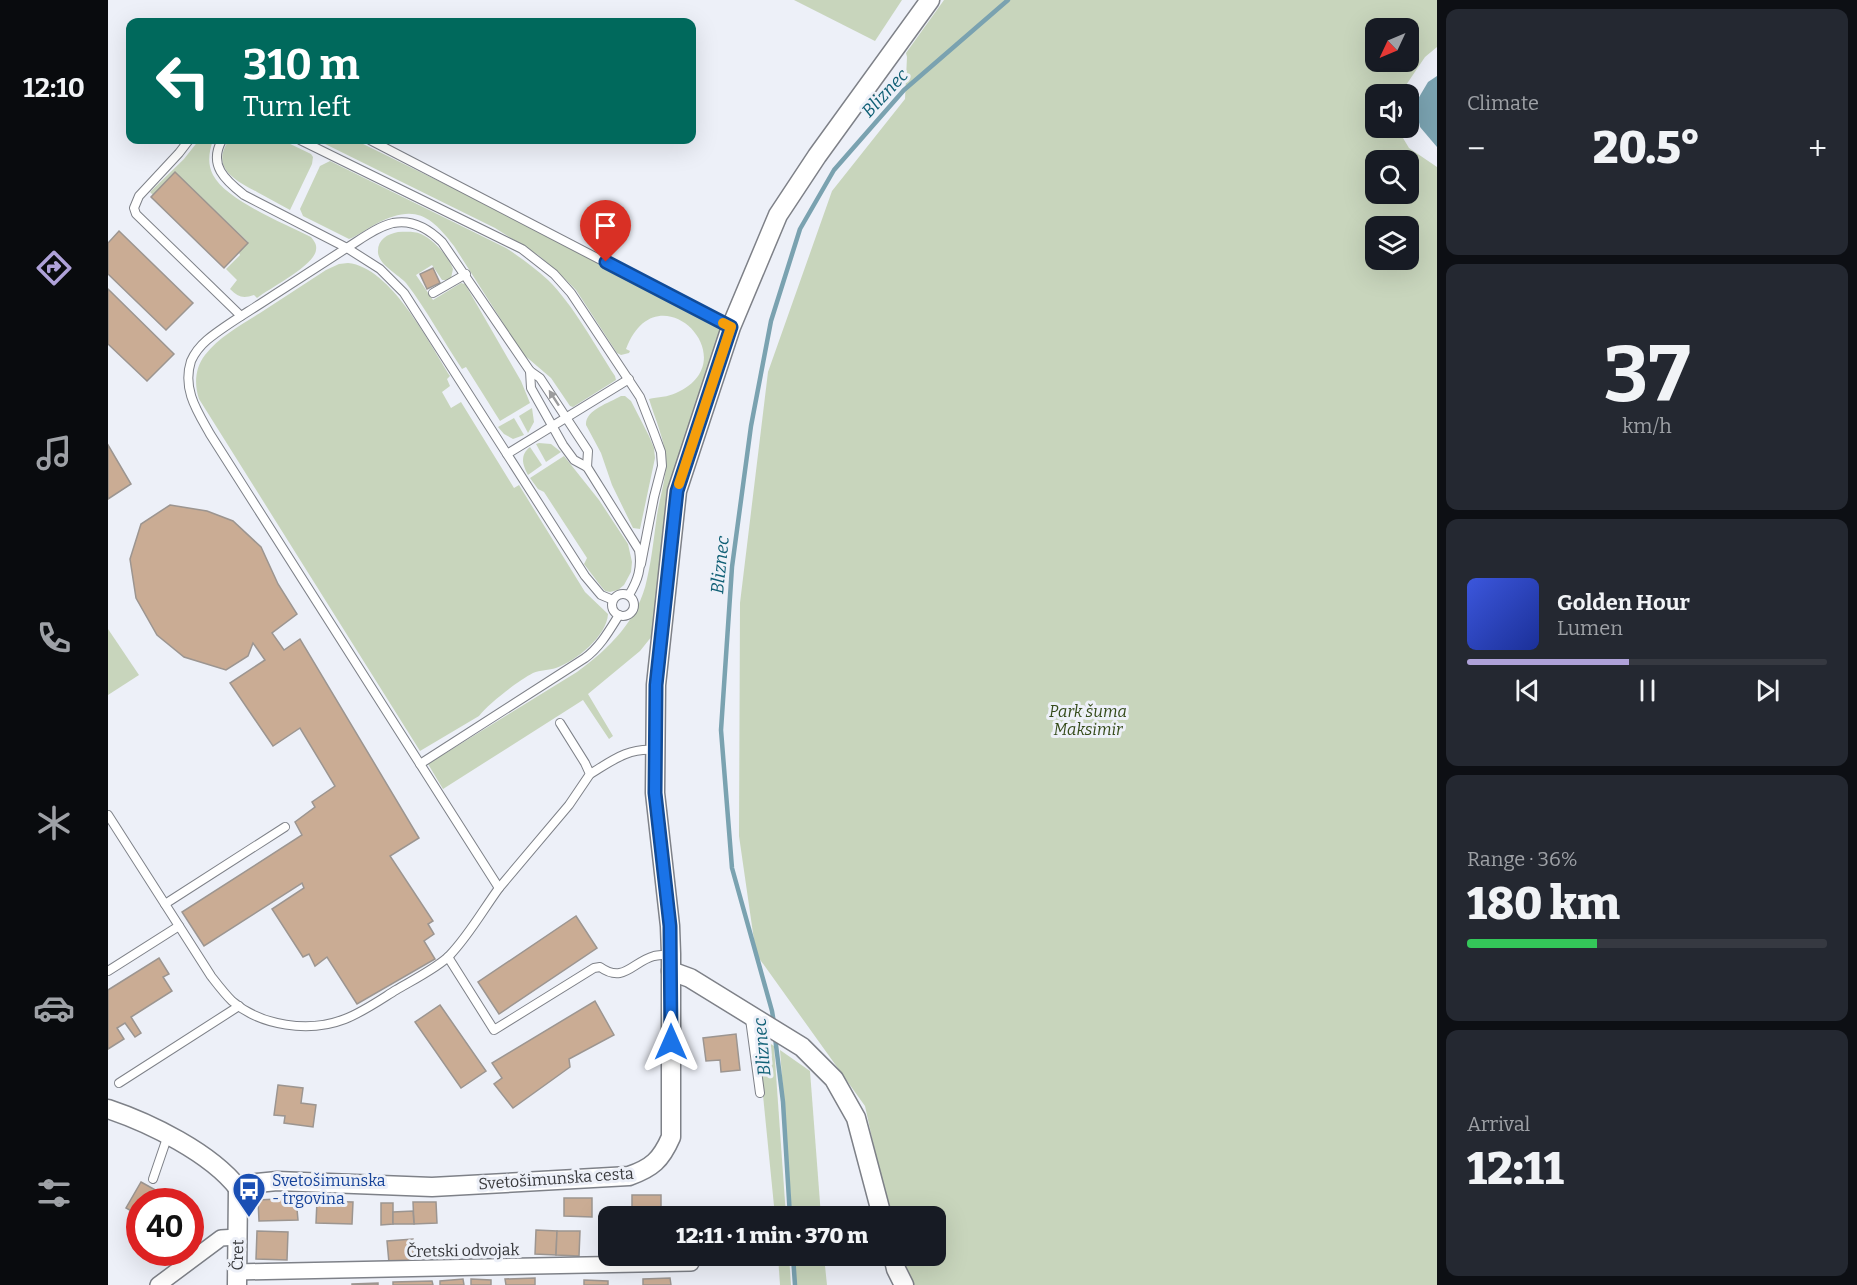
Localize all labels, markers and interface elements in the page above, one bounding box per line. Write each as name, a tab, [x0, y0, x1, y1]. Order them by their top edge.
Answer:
north arrow	[1365, 18, 1419, 72]
map controls	[1365, 18, 1419, 270]
text: 310 m	[243, 40, 360, 90]
icon: left	[144, 42, 222, 120]
water label: Bliznec	[857, 64, 913, 122]
text: 12:10	[23, 72, 85, 104]
button: sound	[1365, 84, 1419, 138]
text: Turn left	[243, 91, 351, 123]
text: Climate	[1467, 91, 1539, 115]
text: 20.5°	[1593, 121, 1701, 175]
text: −	[1467, 129, 1485, 169]
text: +	[1808, 129, 1827, 169]
button: search	[1365, 150, 1419, 204]
pin	[580, 200, 631, 262]
icon: arrive	[589, 209, 622, 242]
button: layers	[1365, 216, 1419, 270]
icon: directions	[33, 247, 75, 289]
text: 37	[1604, 328, 1690, 422]
one-way arrow	[548, 391, 560, 407]
text: km/h	[1622, 414, 1672, 438]
icon: music	[33, 432, 75, 474]
water label: Bliznec	[706, 535, 734, 595]
text: Golden Hour	[1557, 589, 1690, 616]
text: Lumen	[1557, 616, 1623, 640]
icon: phone	[33, 617, 75, 659]
icon: previous	[1511, 674, 1544, 707]
icon: pause	[1631, 674, 1664, 707]
icon: next	[1751, 674, 1784, 707]
park label: Park šuma Maksimir	[1049, 702, 1127, 739]
icon: climate	[33, 802, 75, 844]
text: Range · 36%	[1467, 847, 1578, 871]
text: 180 km	[1467, 877, 1620, 931]
icon: car	[33, 987, 75, 1029]
position arrow	[639, 1010, 703, 1074]
water label: Bliznec	[748, 1017, 775, 1077]
text: Arrival	[1467, 1112, 1530, 1136]
text: 12:11	[1467, 1142, 1564, 1196]
street label: Svetošimunska cesta	[478, 1164, 634, 1193]
bus stop icon: Svetošimunska - trgovina	[231, 1171, 267, 1218]
place label: Svetošimunska - trgovina	[272, 1171, 386, 1208]
icon: filters	[33, 1172, 75, 1214]
speed limit sign: 40	[126, 1188, 204, 1266]
text: 12:11 · 1 min · 370 m	[676, 1222, 868, 1249]
street label: Čret	[226, 1239, 248, 1271]
street label: Čretski odvojak	[406, 1239, 520, 1261]

